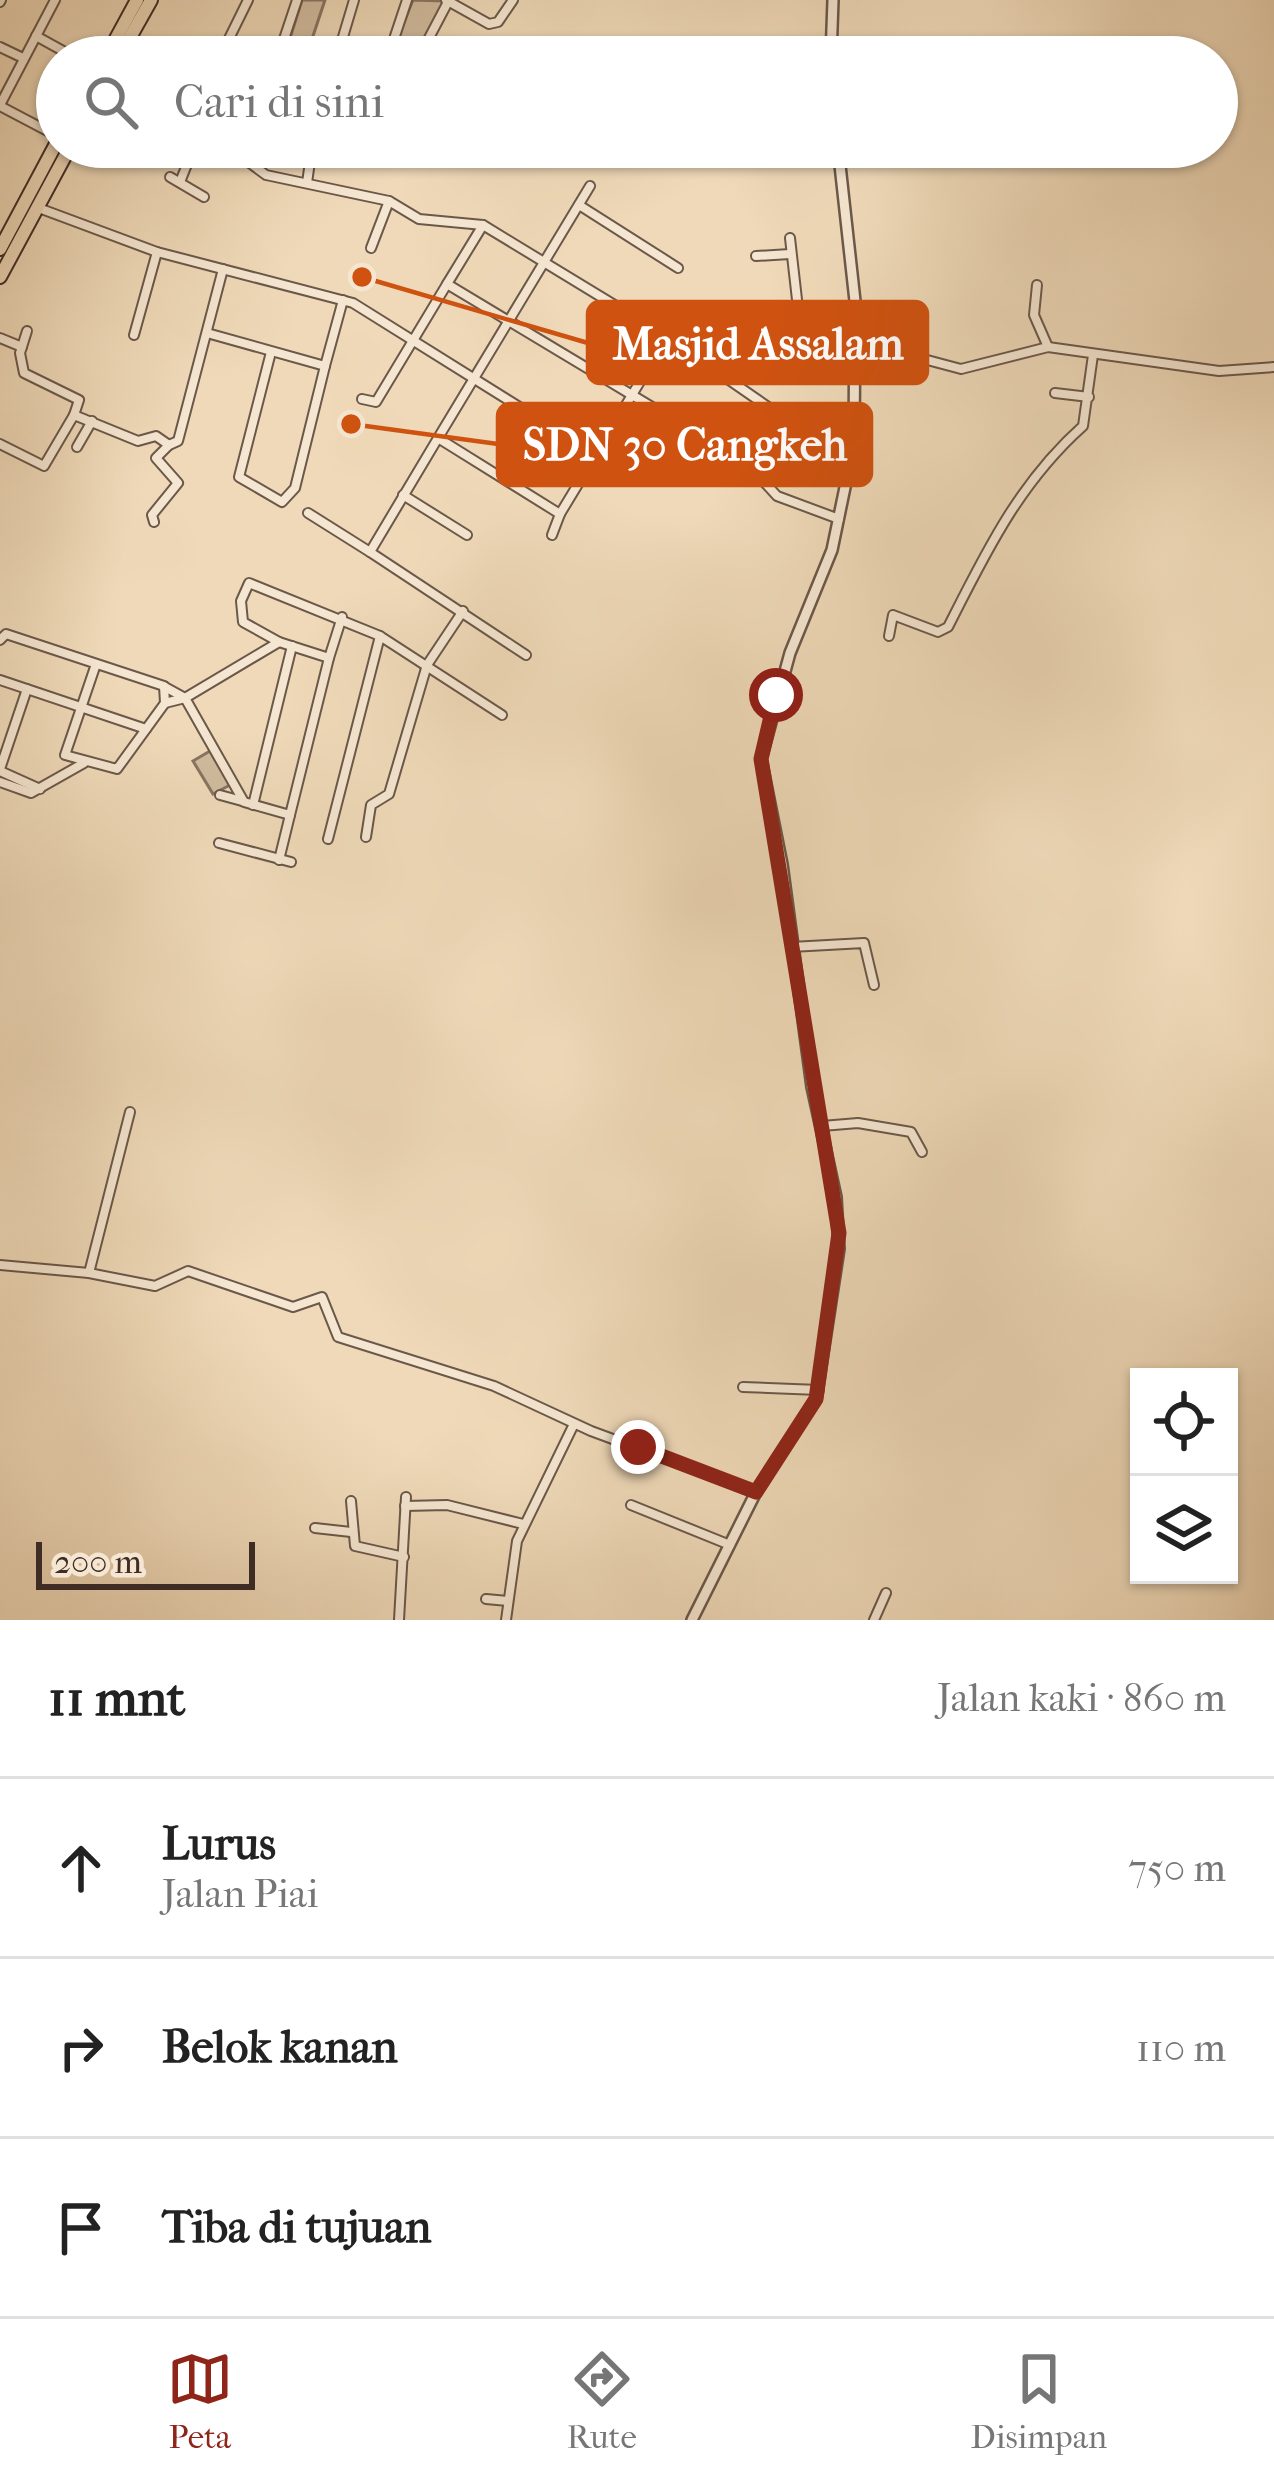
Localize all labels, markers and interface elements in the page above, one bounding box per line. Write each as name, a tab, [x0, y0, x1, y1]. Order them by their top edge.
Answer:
search box	[36, 36, 1238, 168]
icon: search	[78, 69, 144, 135]
text: Cari di sini	[174, 76, 384, 129]
callout: Masjid Assalam	[588, 302, 927, 383]
text: Masjid Assalam	[612, 318, 904, 371]
callout: SDN 30 Cangkeh	[498, 404, 871, 485]
text: SDN 30 Cangkeh	[523, 419, 848, 472]
route start	[749, 668, 803, 722]
map controls	[1130, 1368, 1238, 1584]
button: locate	[1130, 1368, 1238, 1476]
route end	[611, 1420, 665, 1474]
button: layers	[1130, 1476, 1238, 1584]
scale bar	[36, 1536, 255, 1589]
text: 200 m	[54, 1543, 142, 1582]
text: 11 mnt	[48, 1668, 185, 1728]
text: Jalan kaki · 860 m	[937, 1675, 1226, 1721]
text: Lurus	[162, 1818, 276, 1871]
icon: ahead	[48, 1835, 114, 1901]
text: 750 m	[1128, 1845, 1226, 1891]
text: Jalan Piai	[162, 1871, 318, 1917]
icon: right	[48, 2015, 114, 2081]
text: Belok kanan	[162, 2021, 398, 2074]
text: 110 m	[1136, 2025, 1226, 2071]
icon: arrive	[48, 2195, 114, 2261]
text: Tiba di tujuan	[162, 2201, 431, 2254]
tab: Peta	[167, 2346, 233, 2457]
tab: Rute	[567, 2346, 637, 2457]
tab: Disimpan	[970, 2346, 1107, 2457]

